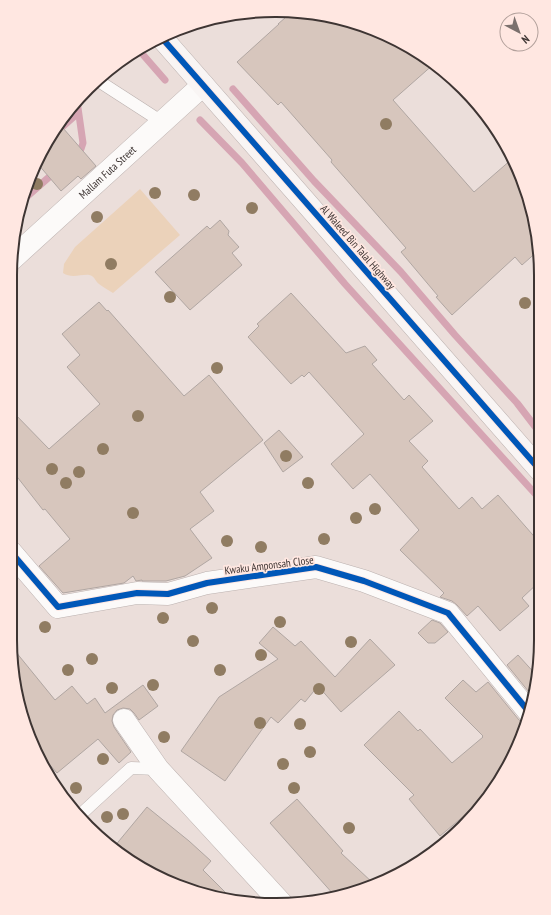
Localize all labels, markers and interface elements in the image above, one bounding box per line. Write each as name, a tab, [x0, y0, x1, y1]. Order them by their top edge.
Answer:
north arrow	[499, 12, 539, 52]
text: N	[519, 32, 532, 47]
street label: Mallam Futa Street	[76, 143, 139, 202]
street label: Al Waleed Bin Talal Highway	[317, 202, 399, 293]
street label: Kwaku Amponsah Close	[224, 553, 315, 577]

